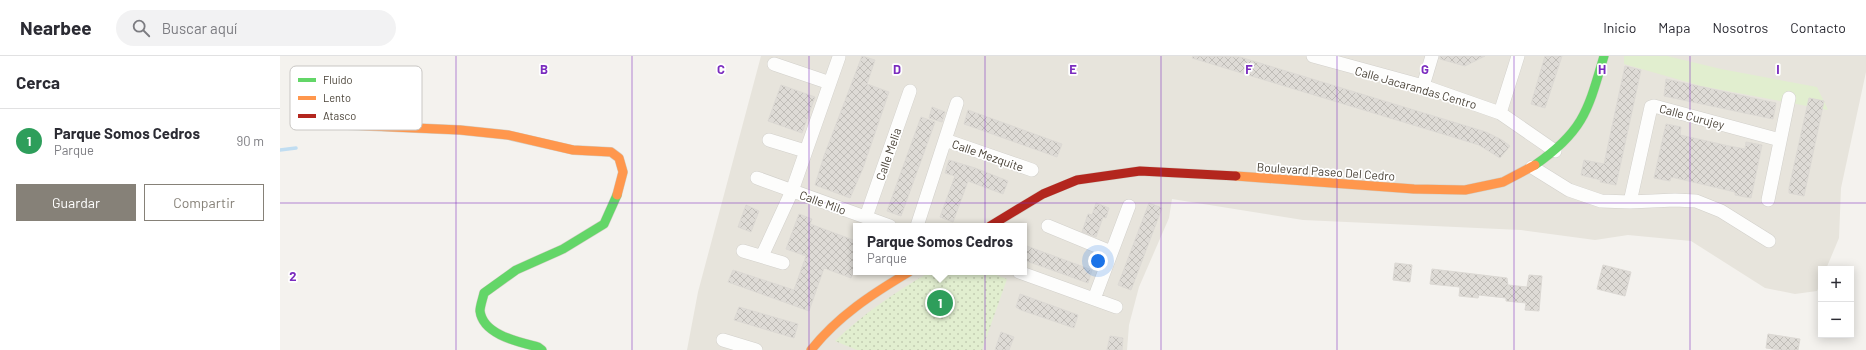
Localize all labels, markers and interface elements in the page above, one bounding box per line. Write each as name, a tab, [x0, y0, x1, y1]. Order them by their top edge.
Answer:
search box	[116, 10, 396, 46]
text: Nearbee	[20, 16, 92, 39]
icon: search	[130, 17, 152, 39]
text: Buscar aquí	[162, 19, 237, 37]
text: Inicio	[1603, 19, 1636, 36]
text: Mapa	[1658, 19, 1690, 36]
text: Nosotros	[1712, 19, 1768, 36]
text: Contacto	[1790, 19, 1846, 36]
text: B	[540, 61, 548, 77]
text: C	[717, 61, 725, 77]
text: D	[893, 61, 901, 77]
text: E	[1069, 61, 1077, 77]
text: F	[1245, 61, 1253, 77]
text: G	[1421, 61, 1429, 77]
text: H	[1598, 61, 1606, 77]
text: I	[1776, 61, 1780, 77]
street label: Calle Jacarandas Centro	[1353, 63, 1479, 111]
legend	[290, 66, 422, 130]
text: Cerca	[16, 72, 60, 92]
text: Fluido	[323, 73, 352, 86]
text: Lento	[323, 91, 351, 104]
street label: Calle Curujey	[1658, 101, 1727, 132]
text: Atasco	[323, 109, 356, 122]
text: Parque Somos Cedros	[54, 124, 200, 142]
street label: Calle Melia	[872, 126, 904, 182]
text: 1	[27, 133, 31, 149]
text: 90 m	[237, 133, 264, 149]
street label: Calle Mezquite	[950, 136, 1026, 174]
text: Parque	[54, 142, 94, 158]
street label: Boulevard Paseo Del Cedro	[1256, 159, 1396, 183]
button: Guardar	[16, 184, 136, 221]
button: Compartir	[144, 184, 264, 221]
street label: Calle Milo	[798, 187, 848, 217]
popup	[853, 223, 1027, 275]
text: Parque Somos Cedros	[867, 232, 1013, 250]
text: Parque	[867, 250, 907, 266]
your location	[1088, 251, 1108, 271]
map controls	[1818, 266, 1854, 338]
button: +	[1818, 266, 1854, 302]
text: 2	[289, 268, 297, 284]
pin: 1	[927, 288, 953, 318]
button: −	[1818, 302, 1854, 338]

